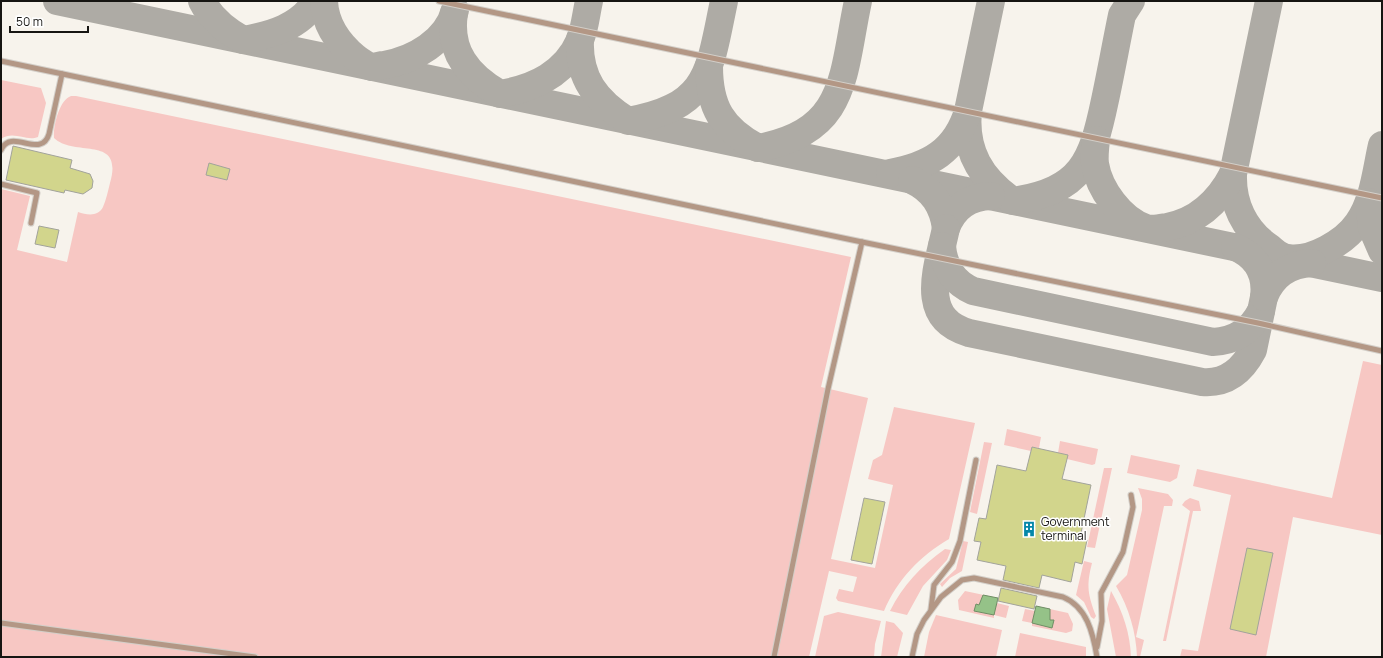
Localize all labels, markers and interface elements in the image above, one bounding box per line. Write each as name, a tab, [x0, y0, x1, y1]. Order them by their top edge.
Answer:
scale bar	[10, 8, 88, 34]
text: 50 m	[16, 13, 43, 30]
place label: Government terminal	[1041, 513, 1110, 544]
building icon: Government terminal	[1020, 520, 1038, 538]

